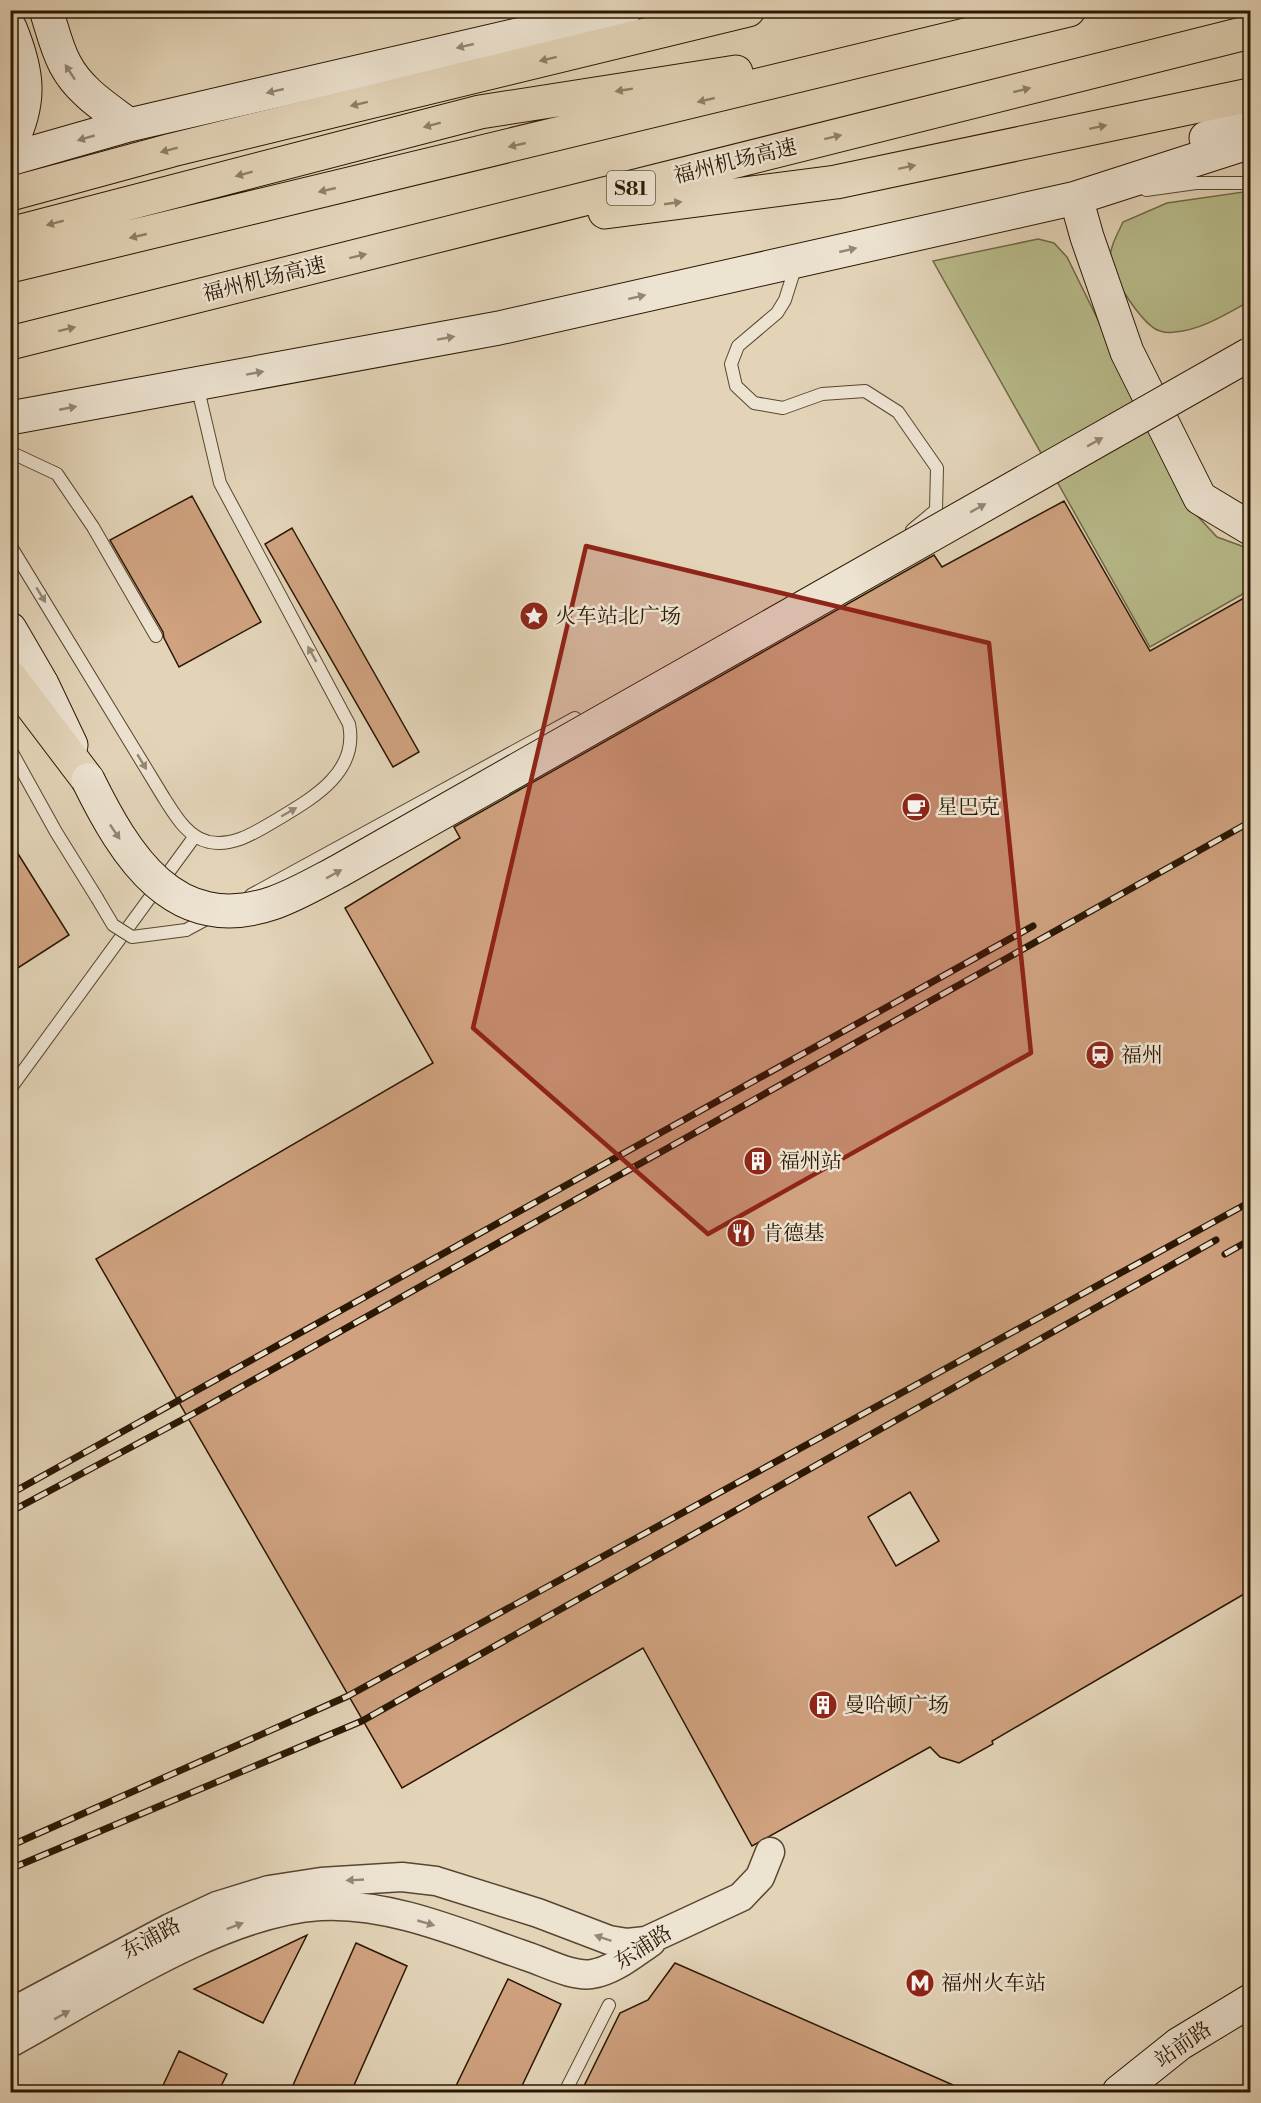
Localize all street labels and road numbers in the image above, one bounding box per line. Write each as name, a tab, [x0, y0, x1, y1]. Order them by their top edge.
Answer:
street label: 福州机场高速	[671, 134, 800, 190]
road number: S81	[607, 171, 655, 205]
street label: 福州机场高速	[200, 252, 329, 308]
street label: 东浦路	[118, 1913, 185, 1965]
street label: 东浦路	[610, 1920, 677, 1976]
street label: 站前路	[1150, 2016, 1217, 2073]

